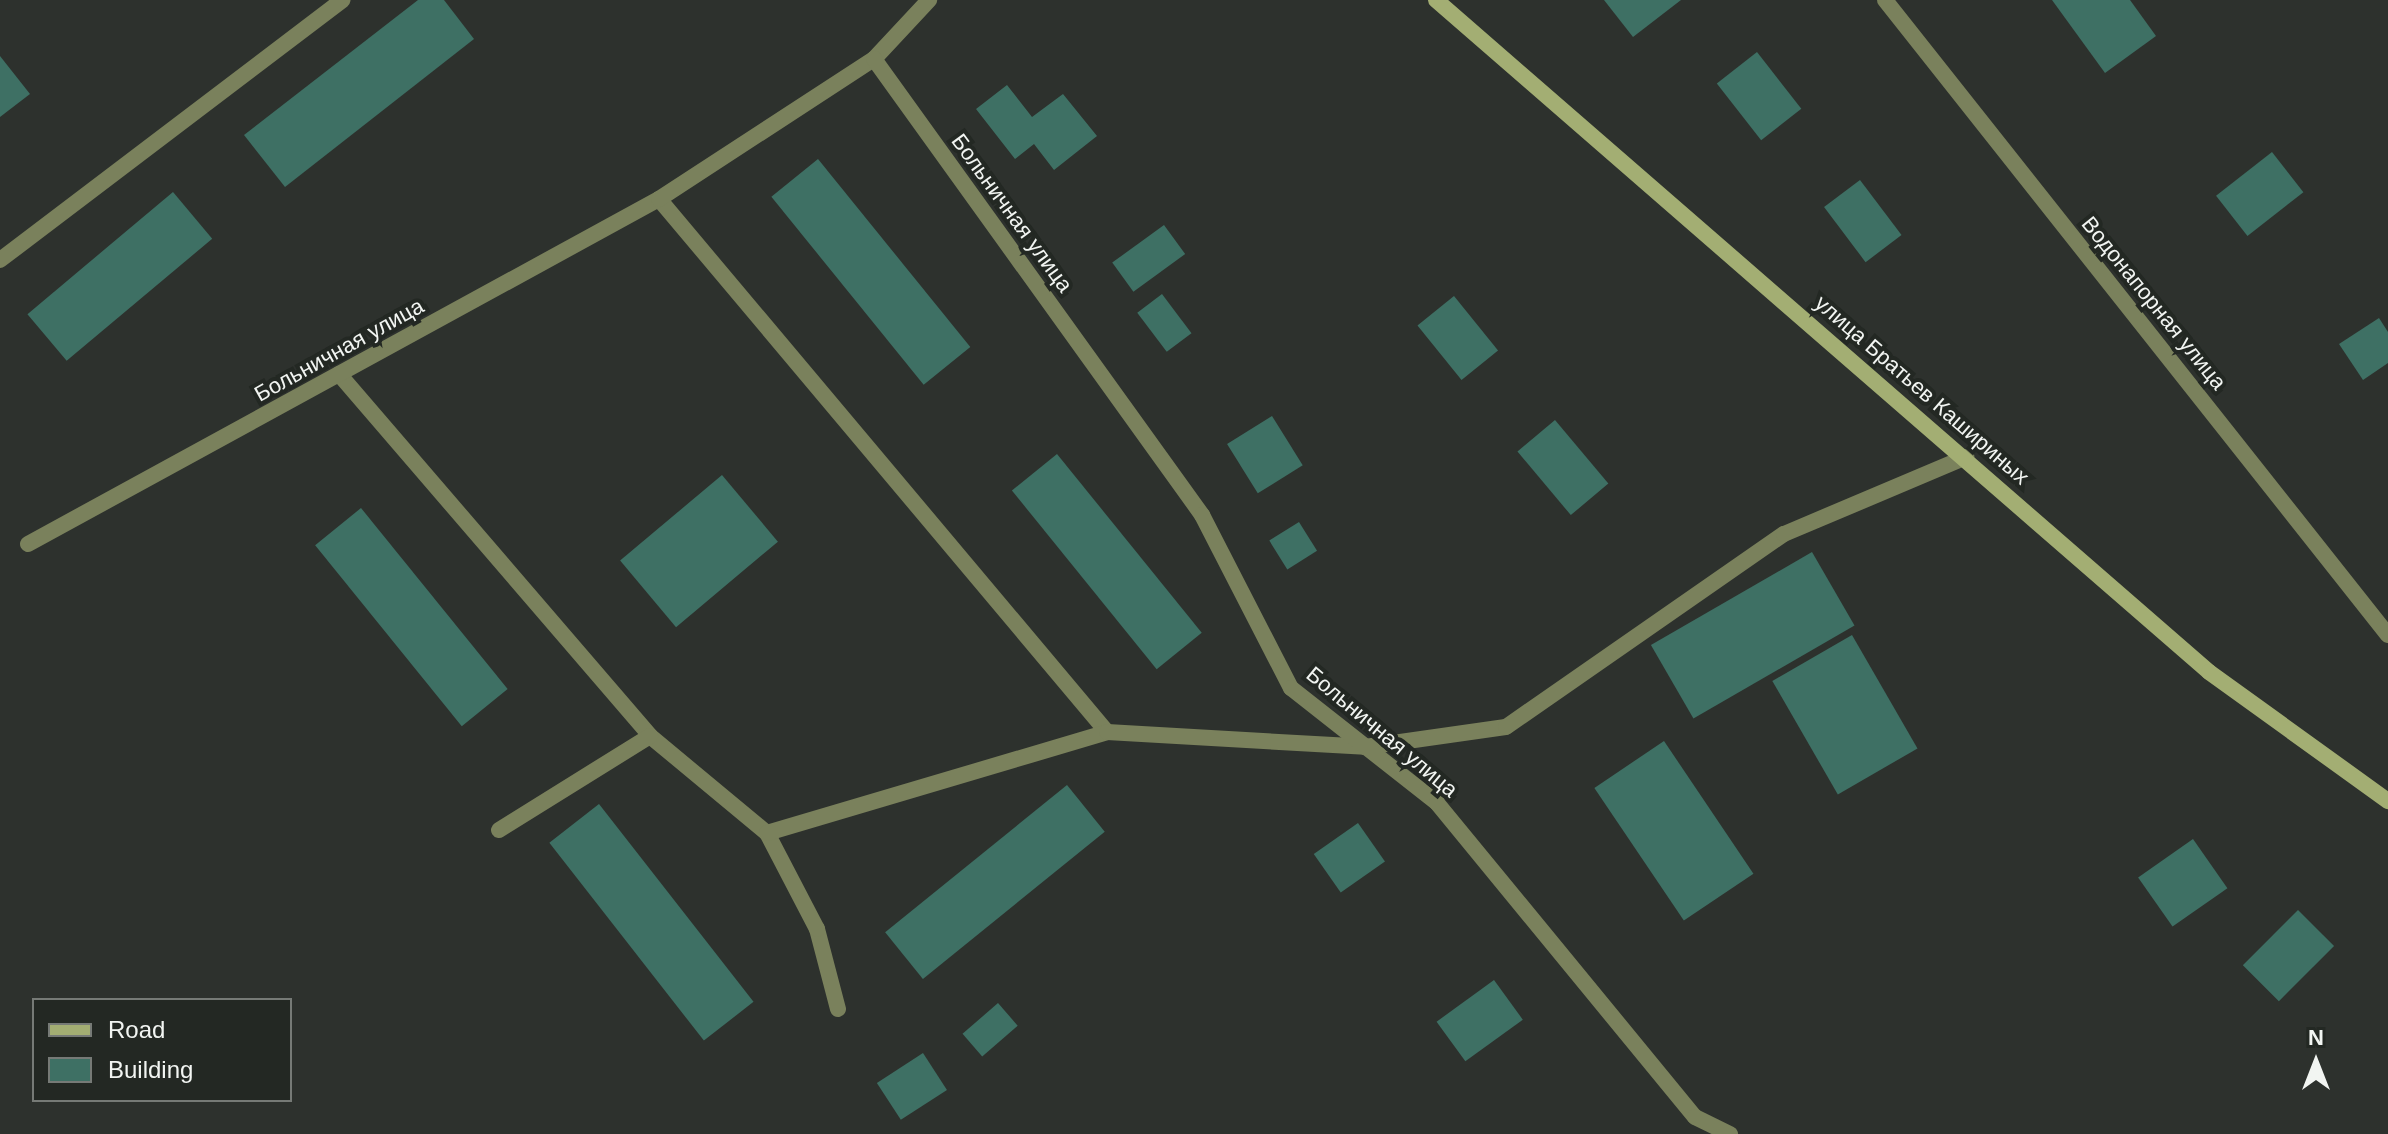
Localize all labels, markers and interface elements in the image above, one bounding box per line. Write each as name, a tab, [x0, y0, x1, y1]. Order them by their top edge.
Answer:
street label: Больничная улица	[946, 129, 1078, 297]
street label: Водонапорная улица	[2076, 211, 2232, 395]
street label: улица Братьев Кашириных	[1810, 290, 2034, 490]
street label: Больничная улица	[250, 293, 428, 407]
street label: Больничная улица	[1301, 661, 1463, 803]
legend	[32, 998, 292, 1102]
text: Road	[108, 1016, 165, 1043]
north arrow	[2276, 1022, 2356, 1102]
text: N	[2308, 1025, 2324, 1050]
text: Building	[108, 1056, 193, 1083]

